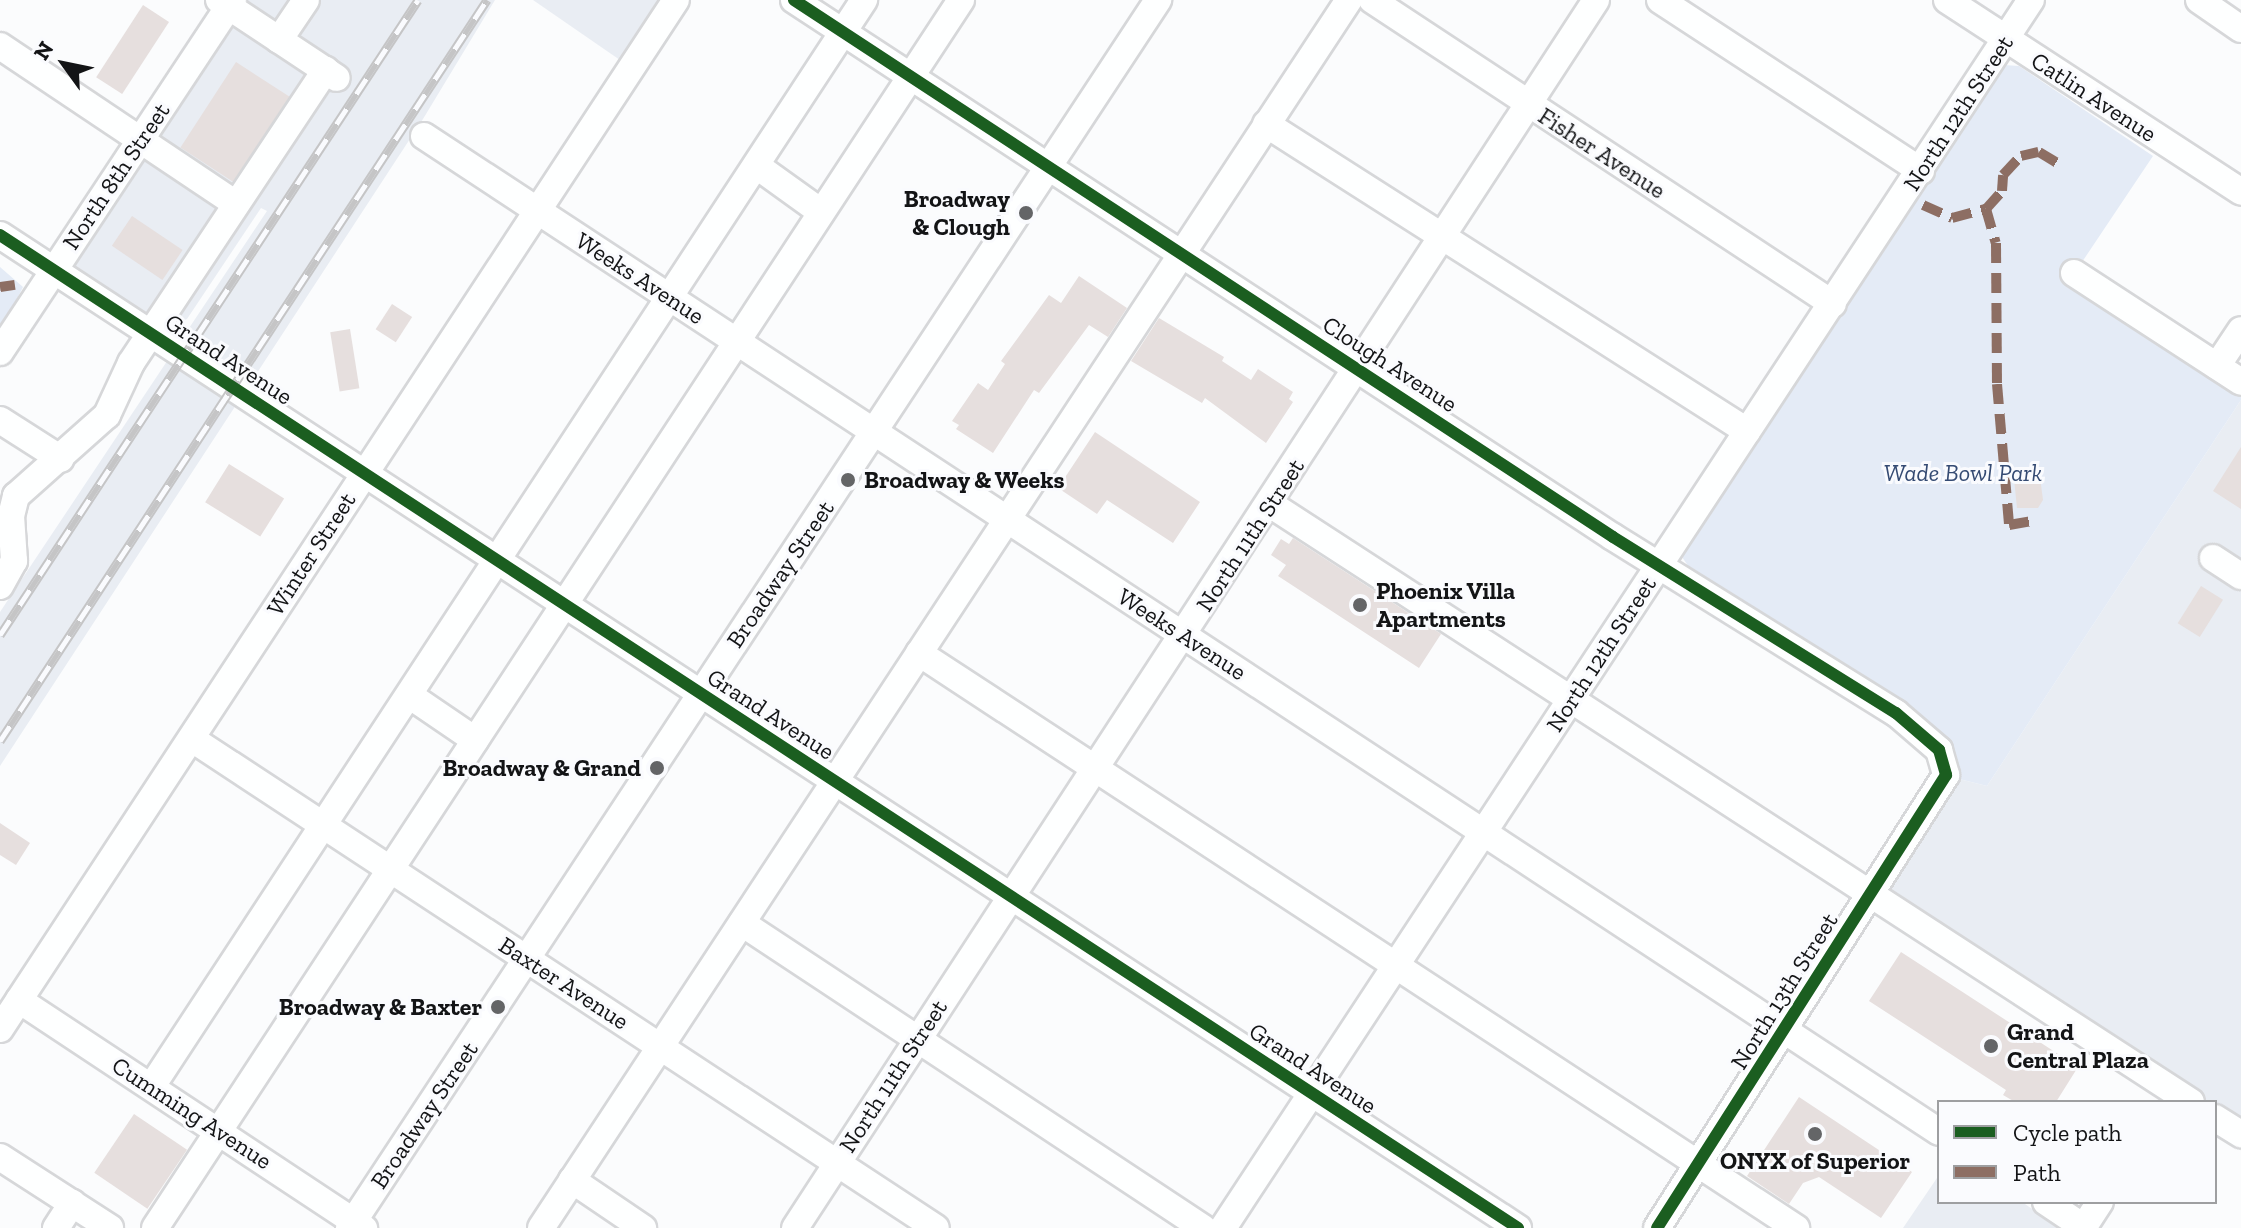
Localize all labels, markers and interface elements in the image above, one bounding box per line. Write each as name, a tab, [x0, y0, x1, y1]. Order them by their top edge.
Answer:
north arrow	[24, 24, 104, 104]
street label: North 12th Street	[1897, 30, 2019, 196]
text: N	[28, 36, 59, 65]
street label: Catlin Avenue	[2026, 46, 2162, 148]
street label: North 8th Street	[56, 97, 176, 255]
street label: Fisher Avenue	[1533, 101, 1671, 205]
place label: Broadway & Clough	[904, 185, 1010, 241]
marker: Broadway & Clough	[1017, 204, 1035, 222]
street label: Weeks Avenue	[570, 226, 710, 330]
street label: Grand Avenue	[160, 307, 298, 411]
street label: Clough Avenue	[1317, 310, 1463, 418]
street label: North 11th Street	[1190, 453, 1310, 617]
park label: Wade Bowl Park	[1884, 459, 2042, 487]
place label: Broadway & Weeks	[864, 466, 1066, 494]
marker: Broadway & Weeks	[839, 471, 857, 489]
street label: Winter Street	[260, 487, 362, 621]
street label: Broadway Street	[720, 495, 840, 653]
street label: North 12th Street	[1540, 571, 1662, 737]
place label: Phoenix Villa Apartments	[1376, 577, 1516, 633]
street label: Weeks Avenue	[1112, 582, 1252, 686]
marker: Phoenix Villa Apartments	[1351, 596, 1369, 614]
street label: Grand Avenue	[702, 662, 840, 766]
place label: Broadway & Grand	[442, 754, 641, 782]
marker: Broadway & Grand	[648, 759, 666, 777]
street label: North 13th Street	[1724, 907, 1844, 1075]
street label: Baxter Avenue	[493, 930, 635, 1036]
place label: Broadway & Baxter	[278, 993, 482, 1021]
street label: North 11th Street	[833, 994, 953, 1158]
marker: Broadway & Baxter	[489, 998, 507, 1016]
street label: Grand Avenue	[1244, 1016, 1382, 1120]
place label: Grand Central Plaza	[2007, 1018, 2149, 1074]
street label: Broadway Street	[364, 1036, 484, 1194]
marker: Grand Central Plaza	[1982, 1037, 2000, 1055]
street label: Cumming Avenue	[106, 1050, 278, 1176]
legend	[1937, 1100, 2217, 1204]
text: Cycle path	[2013, 1118, 2122, 1147]
marker: ONYX of Superior	[1806, 1125, 1824, 1143]
place label: ONYX of Superior	[1720, 1147, 1910, 1175]
text: Path	[2013, 1158, 2061, 1187]

